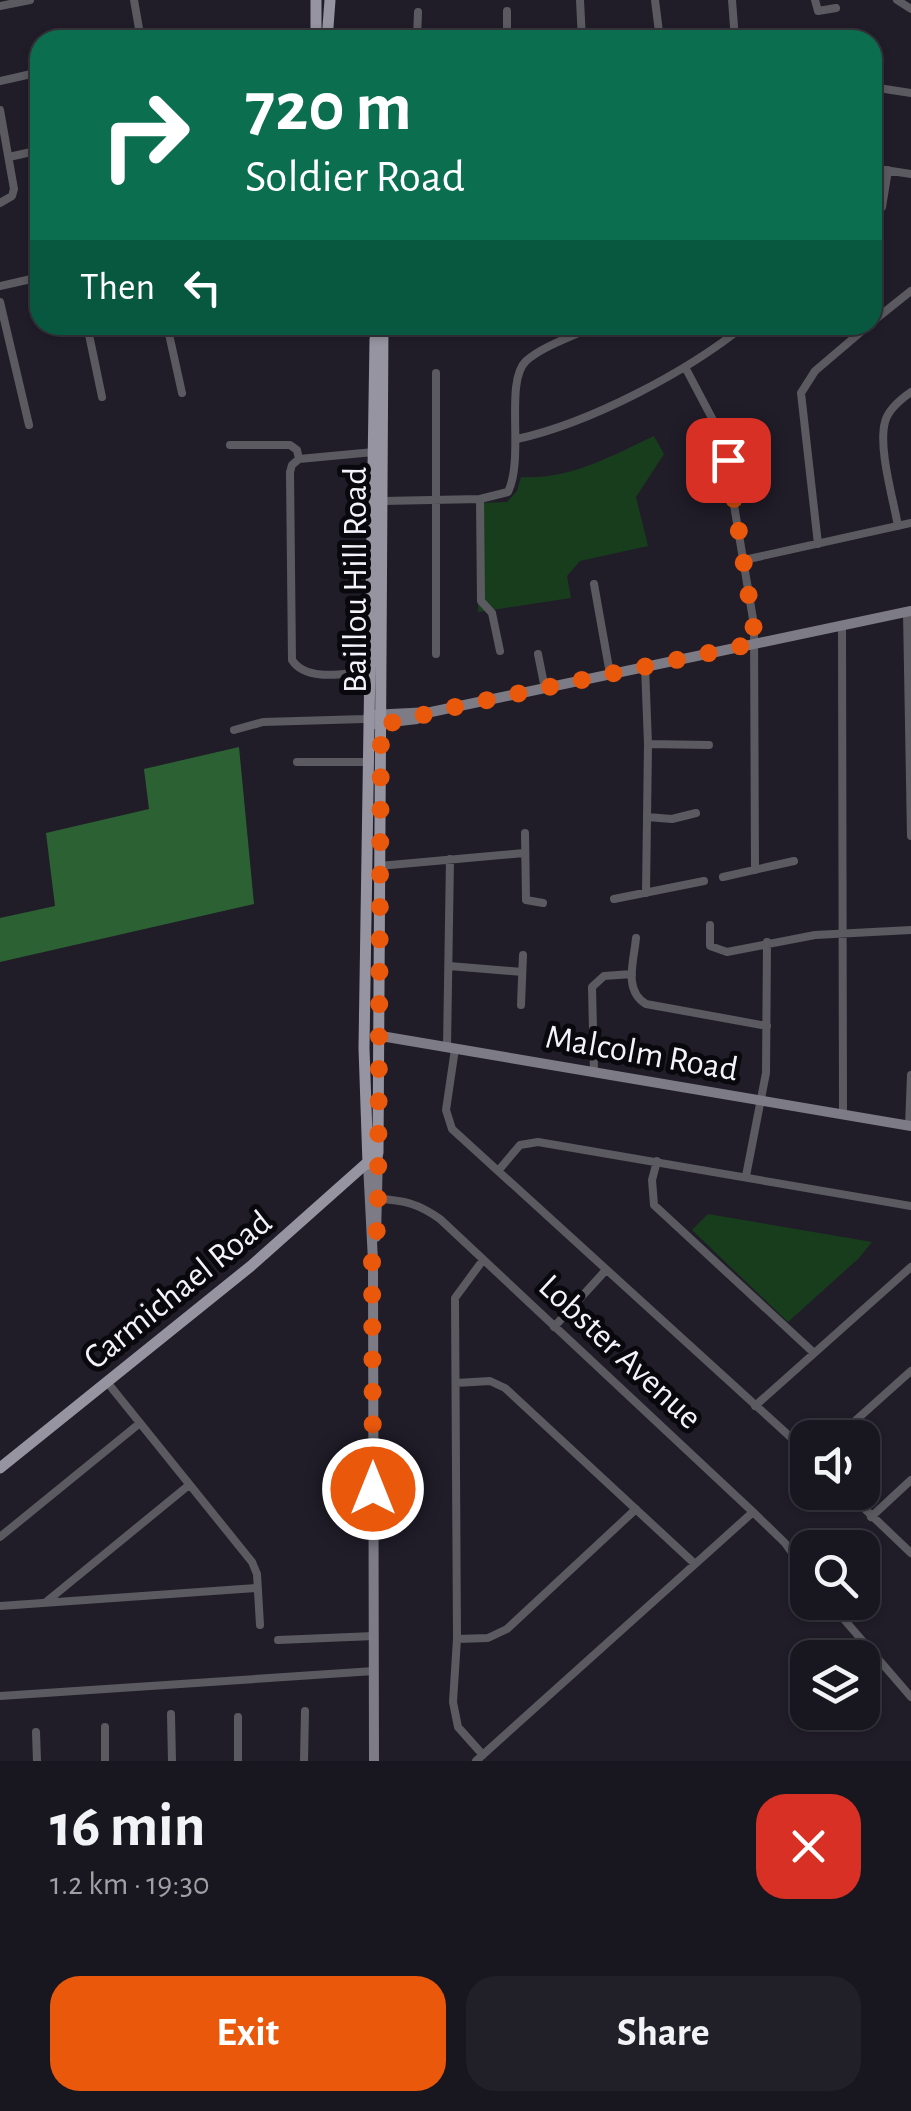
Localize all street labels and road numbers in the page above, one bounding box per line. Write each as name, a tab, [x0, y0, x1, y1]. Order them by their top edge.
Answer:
street label: Baillou Hill Road	[338, 467, 373, 693]
street label: Malcolm Road	[543, 1019, 741, 1088]
street label: Carmichael Road	[78, 1204, 278, 1376]
street label: Lobster Avenue	[532, 1268, 708, 1436]

